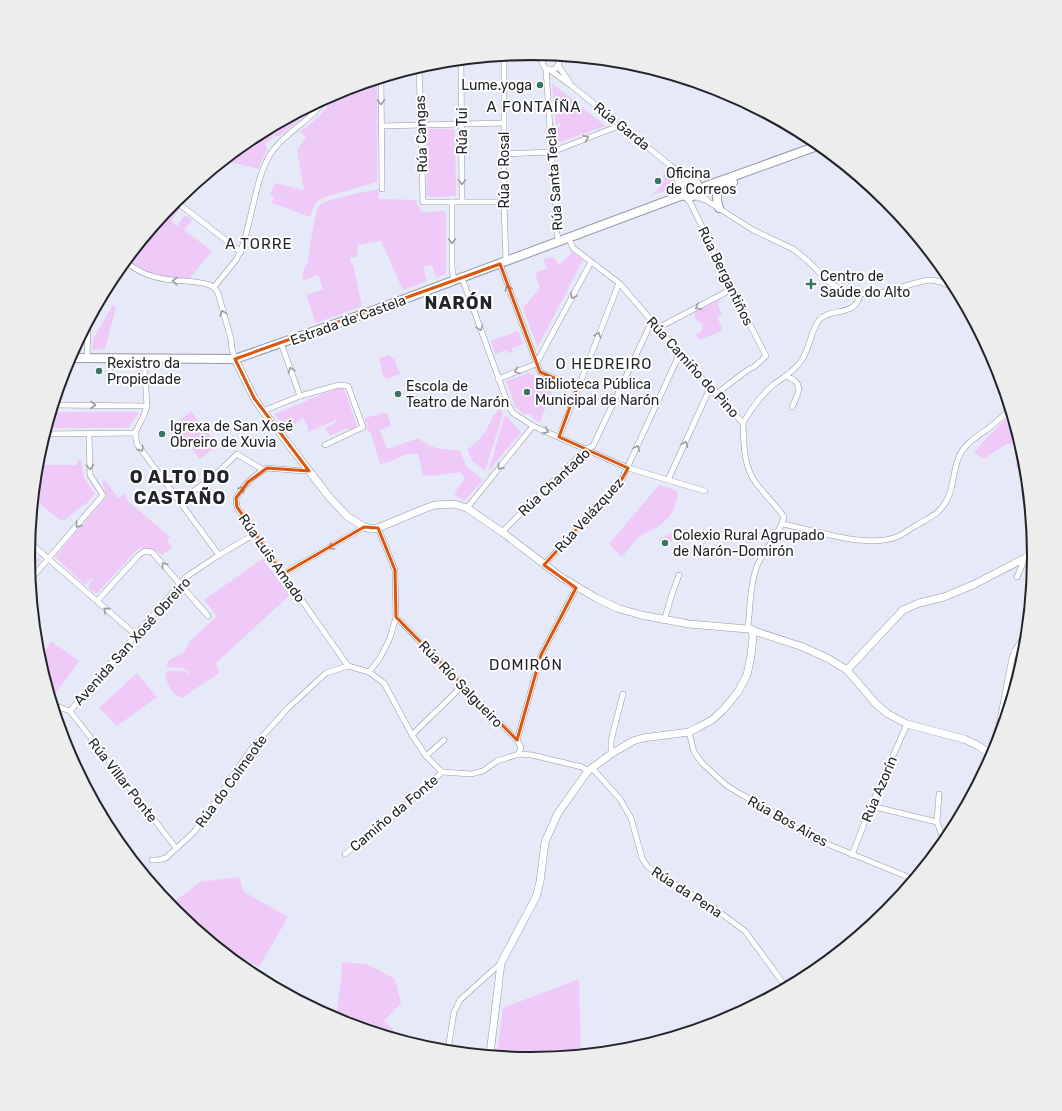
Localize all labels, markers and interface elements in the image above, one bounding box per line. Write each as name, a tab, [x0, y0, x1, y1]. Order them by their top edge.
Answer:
place label: Lume.yoga	[461, 77, 532, 94]
marker: Lume.yoga	[535, 80, 545, 90]
street label: Rúa Cangas	[412, 95, 431, 173]
district label: A FONTAÍÑA	[487, 98, 581, 116]
one-way arrow	[377, 99, 385, 105]
street label: Rúa Garda	[590, 99, 653, 154]
street label: Rúa Tui	[454, 107, 471, 155]
street label: Rúa Santa Tecla	[542, 127, 567, 231]
street label: Rúa O Rosal	[496, 131, 513, 209]
one-way arrow	[583, 135, 590, 143]
place label: Oficina de Correos	[666, 165, 736, 198]
marker: Oficina de Correos	[653, 176, 663, 186]
one-way arrow	[458, 179, 466, 185]
street label: Rúa Bergantiños	[694, 224, 757, 329]
district label: A TORRE	[225, 235, 293, 253]
one-way arrow	[448, 238, 456, 244]
place label: Centro de Saúde do Alto	[820, 268, 910, 301]
one-way arrow	[172, 276, 178, 285]
marker: Centro de Saúde do Alto	[805, 278, 817, 290]
one-way arrow	[505, 285, 513, 292]
street label: Estrada de Castela	[288, 292, 408, 349]
district label: NARÓN	[425, 292, 493, 314]
one-way arrow	[570, 292, 577, 299]
one-way arrow	[694, 302, 702, 310]
one-way arrow	[219, 309, 228, 316]
street label: Rúa Camiño do Pino	[643, 313, 743, 421]
one-way arrow	[475, 324, 484, 331]
one-way arrow	[594, 332, 602, 339]
place label: Rexistro da Propiedade	[107, 355, 181, 388]
district label: O HEDREIRO	[556, 355, 652, 373]
marker: Rexistro da Propiedade	[94, 366, 104, 376]
one-way arrow	[287, 366, 295, 373]
one-way arrow	[514, 367, 521, 375]
place label: Biblioteca Pública Municipal de Narón	[535, 376, 659, 409]
place label: Escola de Teatro de Narón	[406, 378, 509, 411]
marker: Biblioteca Pública Municipal de Narón	[522, 387, 532, 397]
marker: Escola de Teatro de Narón	[393, 389, 403, 399]
one-way arrow	[90, 401, 96, 409]
place label: Igrexa de San Xosé Obreiro de Xuvia	[170, 418, 293, 451]
one-way arrow	[543, 427, 550, 435]
marker: Igrexa de San Xosé Obreiro de Xuvia	[157, 429, 167, 439]
one-way arrow	[680, 441, 688, 448]
one-way arrow	[633, 444, 641, 451]
one-way arrow	[136, 445, 143, 452]
street label: Rúa Chantado	[515, 445, 594, 520]
one-way arrow	[497, 462, 504, 469]
one-way arrow	[85, 464, 94, 470]
district label: O ALTO DO CASTAÑO	[130, 466, 230, 509]
street label: Rúa Velázquez	[551, 475, 627, 556]
one-way arrow	[238, 487, 245, 494]
street label: Rúa Luis Amado	[235, 511, 308, 606]
one-way arrow	[76, 520, 83, 528]
place label: Colexio Rural Agrupado de Narón-Domirón	[673, 527, 825, 560]
marker: Colexio Rural Agrupado de Narón-Domirón	[660, 538, 670, 548]
one-way arrow	[327, 542, 335, 549]
one-way arrow	[161, 563, 168, 570]
street label: Avenida San Xosé Obreiro	[70, 574, 194, 709]
one-way arrow	[103, 607, 111, 614]
street label: Rúa Río Salgueiro	[415, 637, 506, 731]
district label: DOMIRÓN	[489, 656, 563, 674]
street label: Rúa do Colmeote	[192, 731, 271, 831]
street label: Rúa Villar Ponte	[84, 735, 161, 826]
street label: Rúa Azorín	[858, 754, 901, 825]
street label: Camiño da Fonte	[347, 771, 442, 855]
street label: Rúa Bos Aires	[745, 792, 831, 851]
street label: Rúa da Pena	[648, 863, 725, 922]

